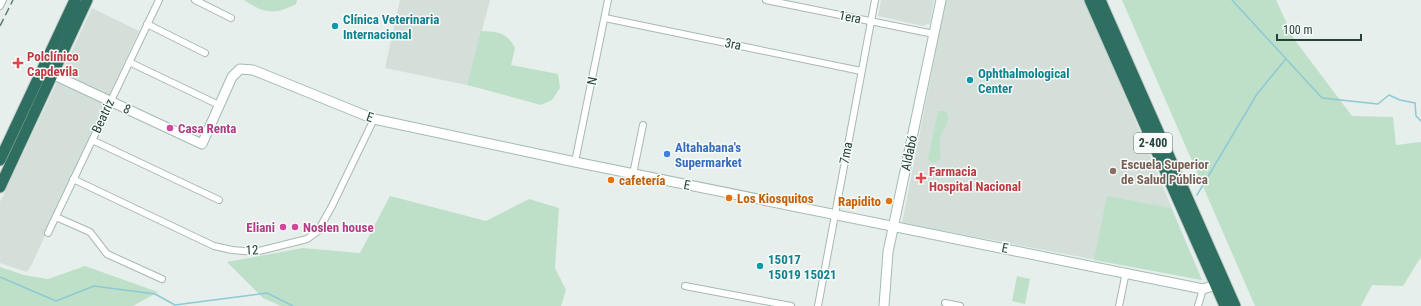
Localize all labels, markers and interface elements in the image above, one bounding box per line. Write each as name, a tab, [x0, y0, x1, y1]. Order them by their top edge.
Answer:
street label: 1era	[838, 7, 862, 27]
place label: Clínica Veterinaria Internacional	[343, 12, 439, 42]
scale bar	[1277, 16, 1361, 42]
marker: Clínica Veterinaria Internacional	[330, 21, 340, 31]
text: 100 m	[1283, 23, 1313, 37]
street label: 3ra	[723, 35, 743, 53]
place label: Polclínico Capdevila	[27, 49, 79, 79]
marker: Polclínico Capdevila	[12, 57, 24, 69]
place label: Ophthalmological Center	[978, 66, 1070, 96]
marker: Ophthalmological Center	[965, 75, 975, 85]
street label: N	[584, 76, 600, 86]
street label: Beatriz	[89, 96, 118, 135]
street label: 8	[121, 101, 133, 117]
street label: E	[365, 109, 375, 125]
place label: Casa Renta	[178, 121, 236, 136]
marker: Casa Renta	[165, 123, 175, 133]
road number: 2-400	[1134, 133, 1172, 153]
street label: Aldabó	[898, 134, 920, 172]
place label: Altahabana's Supermarket	[675, 140, 742, 170]
street label: 7ma	[836, 141, 856, 165]
marker: Altahabana's Supermarket	[662, 149, 672, 159]
place label: Escuela Superior de Salud Pública	[1121, 157, 1209, 187]
place label: Farmacia Hospital Nacional	[929, 164, 1021, 194]
marker: Escuela Superior de Salud Pública	[1108, 166, 1118, 176]
place label: cafetería	[619, 173, 665, 188]
marker: Farmacia Hospital Nacional	[916, 173, 926, 183]
marker: cafetería	[606, 175, 616, 185]
street label: E	[682, 177, 692, 193]
place label: Los Kiosquitos	[737, 191, 814, 206]
marker: Los Kiosquitos	[724, 193, 734, 203]
place label: Rapidito	[838, 194, 882, 209]
marker: Rapidito	[884, 196, 894, 206]
place label: Eliani	[246, 220, 275, 235]
place label: Noslen house	[303, 220, 374, 235]
marker: Eliani	[278, 222, 288, 232]
marker: Noslen house	[290, 222, 300, 232]
street label: E	[1000, 240, 1010, 256]
street label: 12	[245, 242, 259, 258]
place label: 15017 15019 15021	[768, 252, 837, 282]
marker: 15017 15019 15021	[755, 261, 765, 271]

